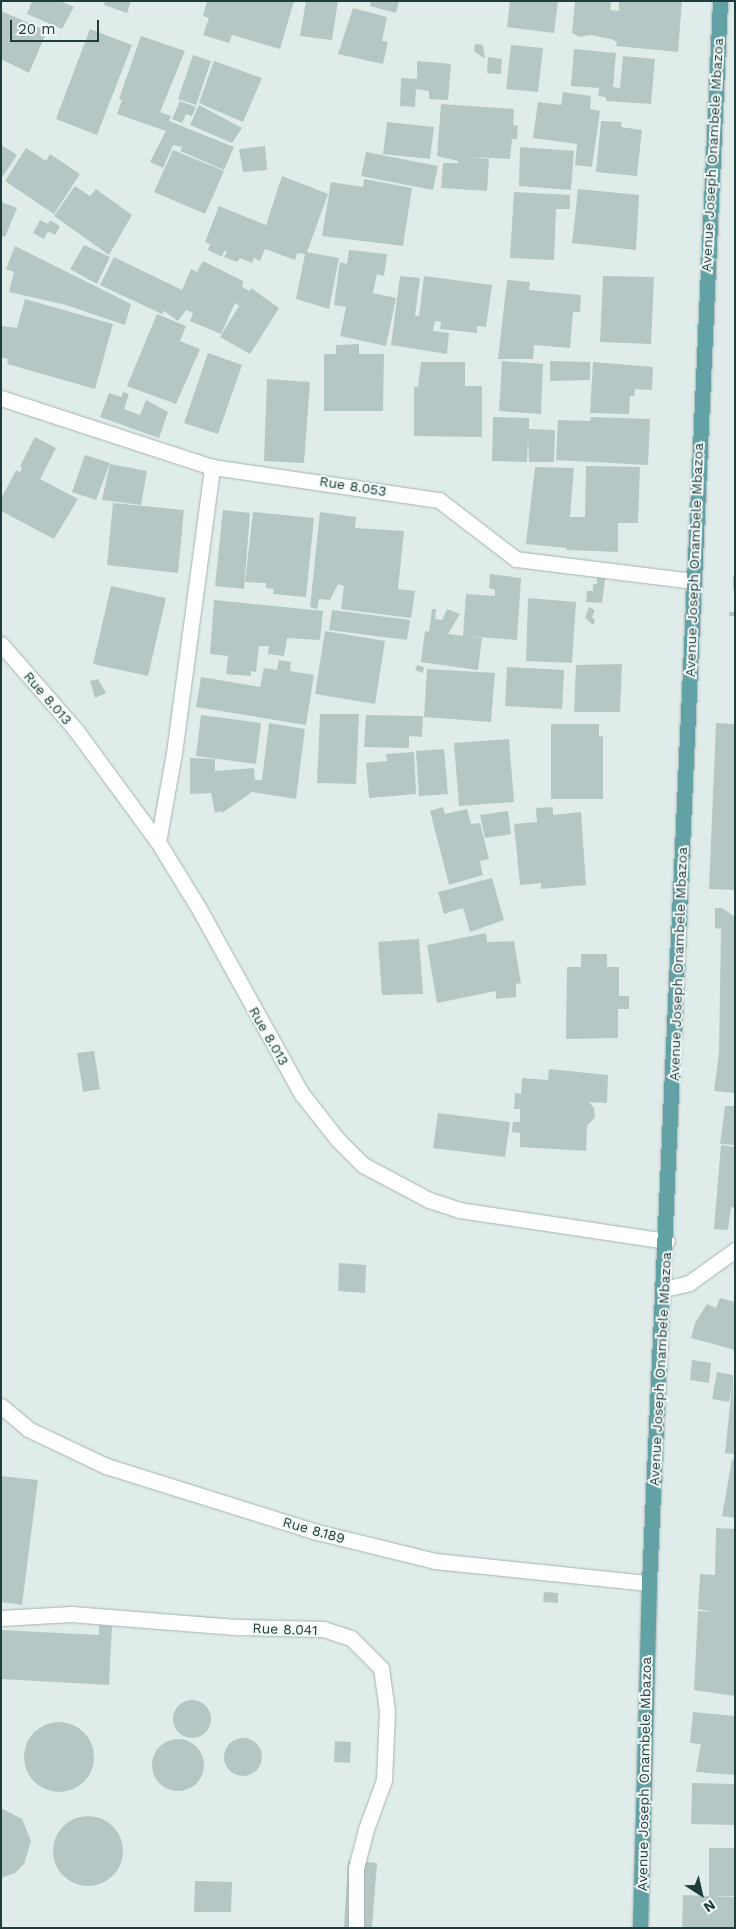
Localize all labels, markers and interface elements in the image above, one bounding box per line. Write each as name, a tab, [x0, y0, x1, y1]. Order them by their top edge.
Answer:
scale bar	[12, 10, 101, 42]
text: 20 m	[18, 20, 56, 38]
street label: Avenue Joseph Onambele Mbazoa	[697, 37, 727, 273]
street label: Avenue Joseph Onambele Mbazoa	[682, 442, 706, 678]
street label: Rue 8.053	[318, 472, 388, 500]
street label: Rue 8.013	[20, 668, 76, 728]
street label: Avenue Joseph Onambele Mbazoa	[666, 846, 690, 1082]
street label: Rue 8.013	[245, 1004, 293, 1068]
street label: Avenue Joseph Onambele Mbazoa	[645, 1251, 675, 1487]
street label: Rue 8.189	[281, 1513, 347, 1547]
street label: Rue 8.041	[252, 1619, 318, 1639]
street label: Avenue Joseph Onambele Mbazoa	[634, 1656, 654, 1892]
north arrow	[676, 1869, 726, 1919]
text: N	[701, 1897, 718, 1916]

